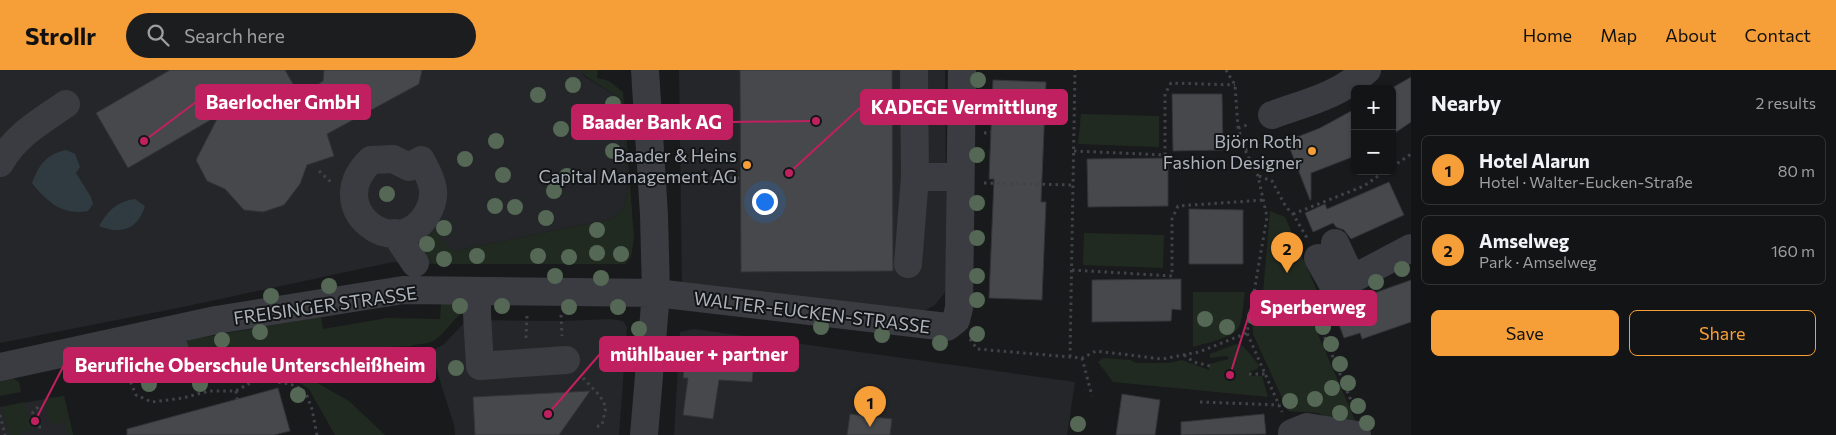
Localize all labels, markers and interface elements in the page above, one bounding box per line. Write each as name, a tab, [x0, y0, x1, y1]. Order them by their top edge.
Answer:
search box	[126, 13, 476, 58]
text: Strollr	[25, 21, 96, 50]
icon: search	[144, 21, 172, 49]
text: Search here	[184, 24, 285, 47]
text: Home	[1523, 24, 1572, 46]
text: Map	[1600, 24, 1637, 46]
text: About	[1665, 24, 1717, 46]
text: Contact	[1745, 24, 1811, 46]
callout: Baerlocher GmbH	[196, 85, 370, 119]
map controls	[1351, 85, 1396, 175]
button: +	[1351, 85, 1396, 130]
text: Baerlocher GmbH	[206, 90, 360, 113]
callout: KADEGE Vermittlung	[861, 90, 1067, 124]
text: Nearby	[1431, 90, 1501, 115]
text: 2 results	[1755, 93, 1816, 112]
text: KADEGE Vermittlung	[871, 95, 1058, 118]
callout: Baader Bank AG	[572, 105, 732, 139]
text: Baader Bank AG	[582, 110, 722, 133]
place label: Björn Roth Fashion Designer	[1163, 130, 1302, 173]
button: −	[1351, 130, 1396, 175]
place label: Baader & Heins Capital Management AG	[538, 144, 737, 187]
marker: Björn Roth Fashion Designer	[1306, 145, 1318, 157]
text: Hotel Alarun	[1479, 149, 1590, 172]
marker: Baader & Heins Capital Management AG	[741, 159, 753, 171]
text: 1	[1444, 161, 1452, 180]
text: 80 m	[1778, 161, 1815, 180]
text: Hotel · Walter-Eucken-Straße	[1479, 172, 1693, 191]
your location	[752, 189, 778, 215]
text: Amselweg	[1479, 229, 1569, 252]
pin: 2	[1271, 232, 1303, 273]
text: 2	[1443, 241, 1453, 260]
text: 160 m	[1771, 241, 1815, 260]
text: Park · Amselweg	[1479, 252, 1597, 271]
street label: FREISINGER STRASSE	[232, 281, 418, 329]
street label: WALTER-EUCKEN-STRASSE	[692, 287, 932, 337]
callout: Sperberweg	[1251, 291, 1376, 325]
text: Sperberweg	[1260, 295, 1366, 318]
button: Save	[1431, 310, 1619, 356]
button: Share	[1629, 310, 1816, 356]
callout: mühlbauer + partner	[600, 337, 798, 371]
text: mühlbauer + partner	[610, 342, 788, 365]
callout: Berufliche Oberschule Unterschleißheim	[64, 348, 435, 382]
text: Berufliche Oberschule Unterschleißheim	[75, 353, 425, 376]
pin: 1	[854, 386, 886, 427]

